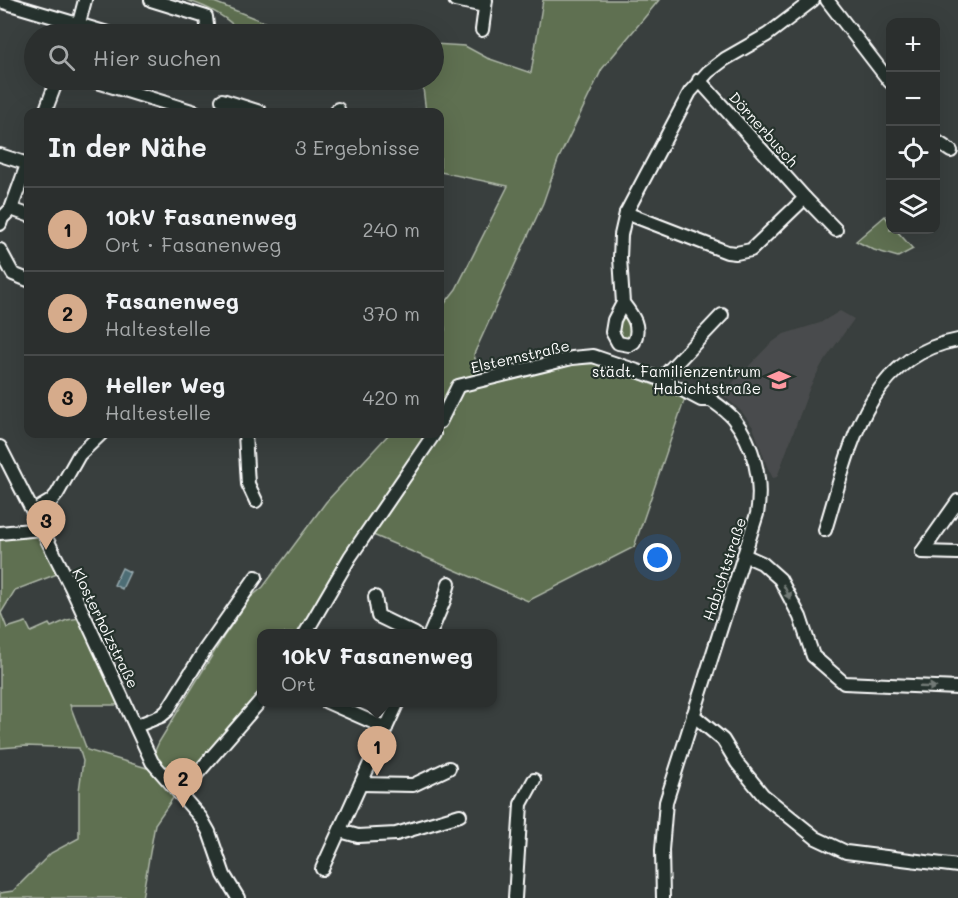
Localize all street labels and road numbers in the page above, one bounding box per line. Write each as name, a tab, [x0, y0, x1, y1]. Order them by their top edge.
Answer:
street label: Dörnerbusch	[725, 87, 803, 171]
street label: Elsternstraße	[469, 335, 571, 377]
street label: Habichtstraße	[698, 515, 750, 623]
street label: Klosterholzstraße	[68, 565, 144, 691]

